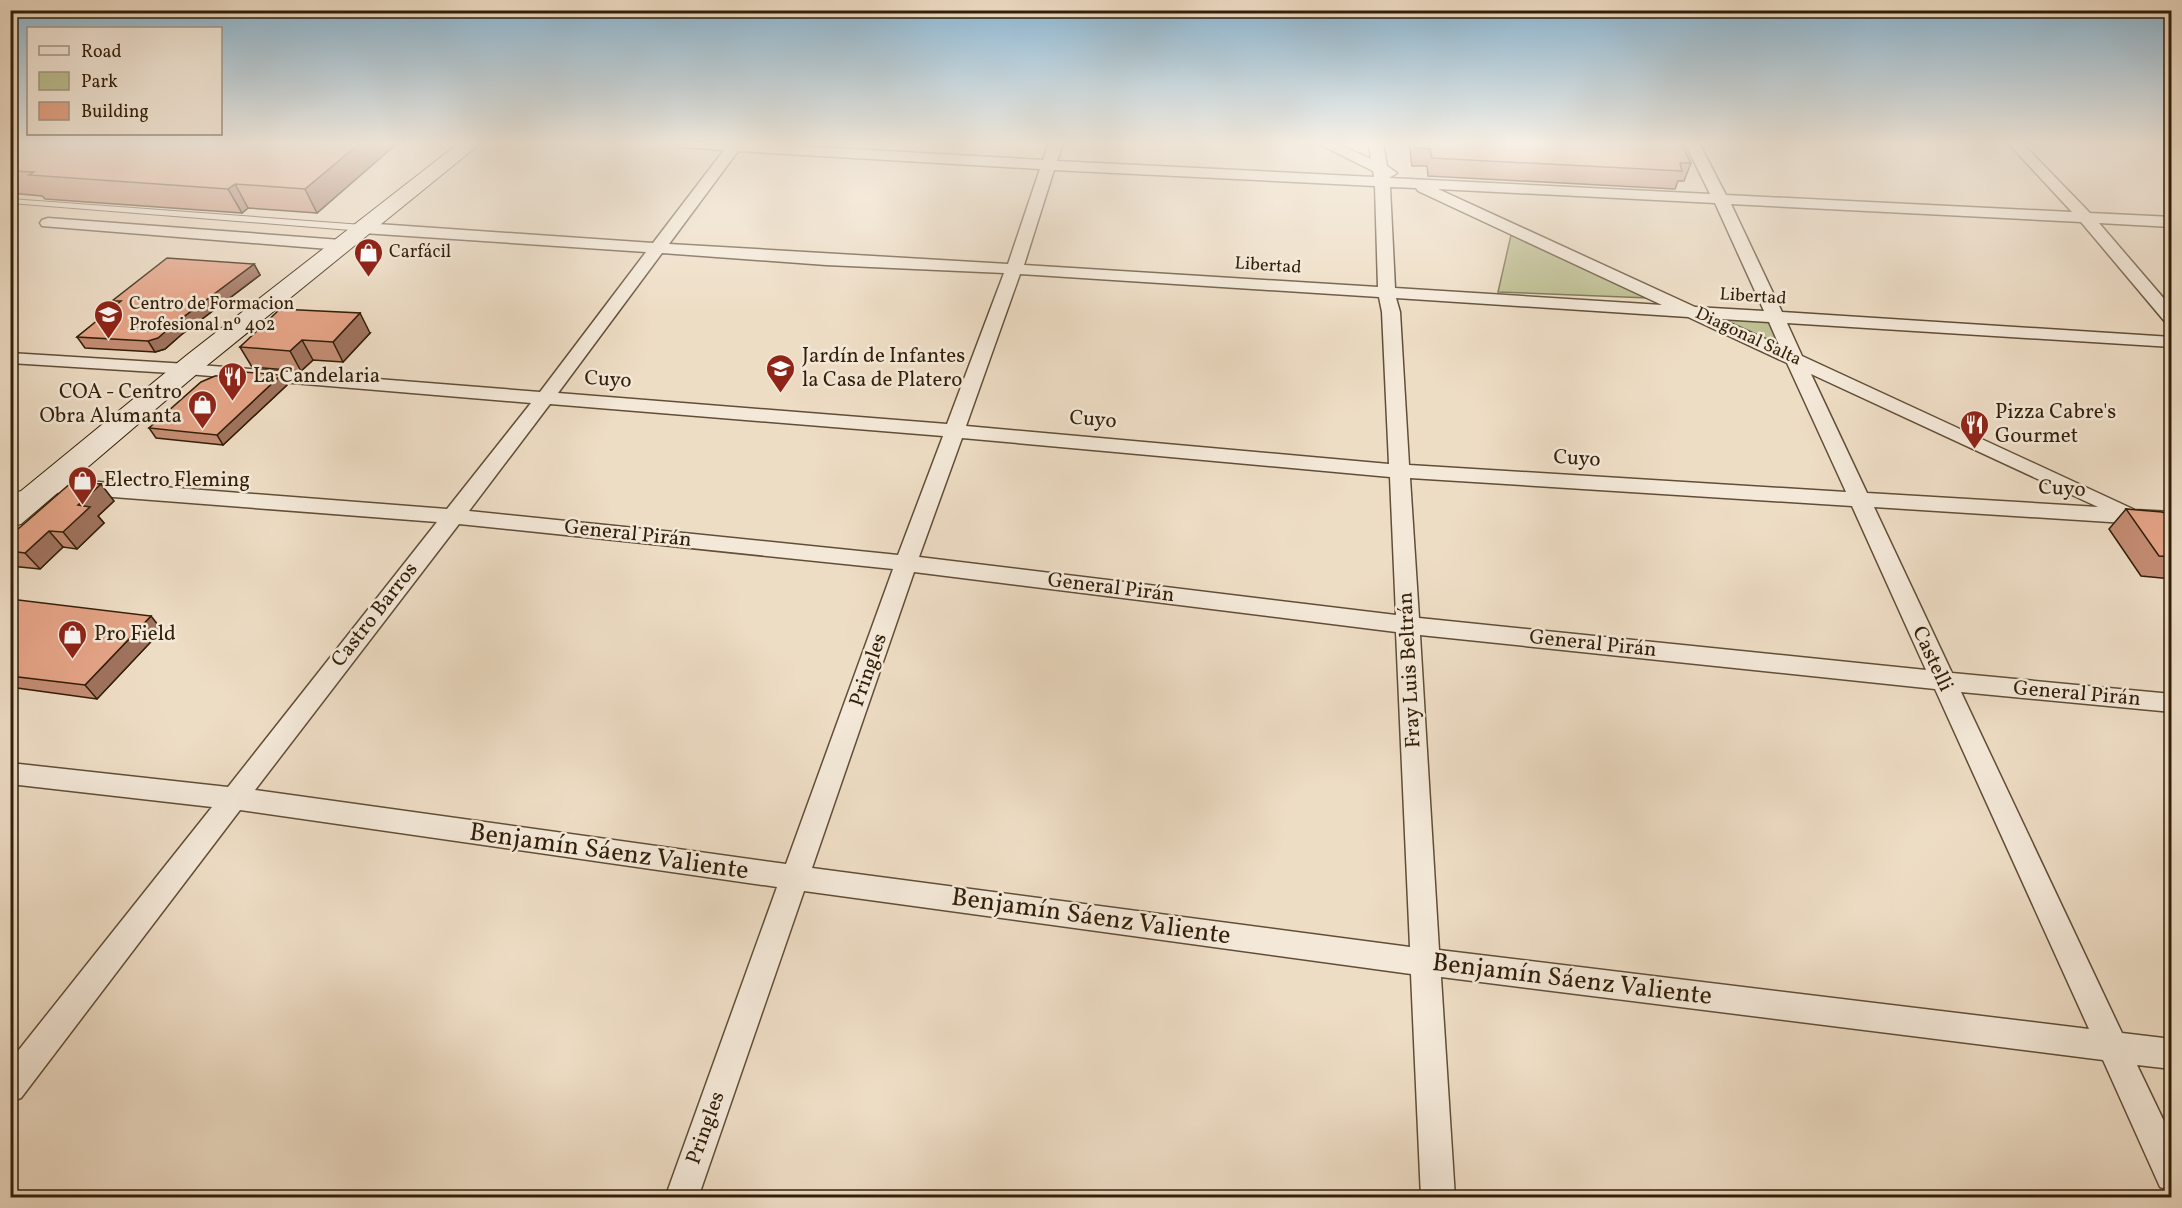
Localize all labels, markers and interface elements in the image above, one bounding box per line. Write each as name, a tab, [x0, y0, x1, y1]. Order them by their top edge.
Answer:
legend	[27, 27, 222, 135]
text: Road	[81, 40, 122, 65]
text: Park	[81, 70, 118, 95]
text: Building	[81, 100, 149, 125]
shop icon: Carfácil	[352, 236, 384, 278]
place label: Carfácil	[389, 240, 451, 265]
street label: Libertad	[1234, 251, 1302, 281]
street label: Libertad	[1719, 282, 1787, 312]
place label: Centro de Formacion Profesional nº 402	[129, 292, 295, 338]
school or university icon: Centro de Formacion Profesional nº 402	[92, 298, 124, 340]
street label: Diagonal Salta	[1691, 301, 1805, 373]
place label: Jardín de Infantes la Casa de Platero	[802, 342, 965, 395]
school or university icon: Jardín de Infantes la Casa de Platero	[765, 352, 797, 394]
restaurant icon: La Candelaria	[216, 360, 248, 402]
place label: La Candelaria	[253, 362, 380, 391]
street label: Cuyo	[583, 364, 633, 396]
place label: COA - Centro Obra Alumanta	[39, 378, 182, 431]
shop icon: COA - Centro Obra Alumanta	[187, 388, 219, 430]
place label: Pizza Cabre's Gourmet	[1995, 398, 2116, 451]
street label: Cuyo	[1068, 403, 1118, 437]
restaurant icon: Pizza Cabre's Gourmet	[1958, 408, 1990, 450]
street label: Cuyo	[1552, 443, 1602, 475]
shop icon: Electro Fleming	[67, 464, 99, 506]
place label: Electro Fleming	[104, 466, 250, 495]
street label: Cuyo	[2038, 473, 2086, 505]
street label: General Pirán	[563, 513, 693, 555]
street label: Castro Barros	[325, 556, 425, 674]
street label: General Pirán	[1046, 566, 1176, 610]
street label: Fray Luis Beltrán	[1391, 591, 1429, 749]
shop icon: Pro Field	[57, 618, 89, 660]
place label: Pro Field	[94, 620, 176, 649]
street label: Castelli	[1904, 622, 1960, 696]
street label: General Pirán	[1528, 623, 1658, 665]
street label: Pringles	[843, 629, 895, 711]
street label: General Pirán	[2012, 674, 2142, 714]
street label: Benjamín Sáenz Valiente	[467, 815, 751, 889]
street label: Benjamín Sáenz Valiente	[949, 880, 1233, 954]
street label: Benjamín Sáenz Valiente	[1430, 945, 1714, 1015]
street label: Pringles	[679, 1087, 733, 1169]

